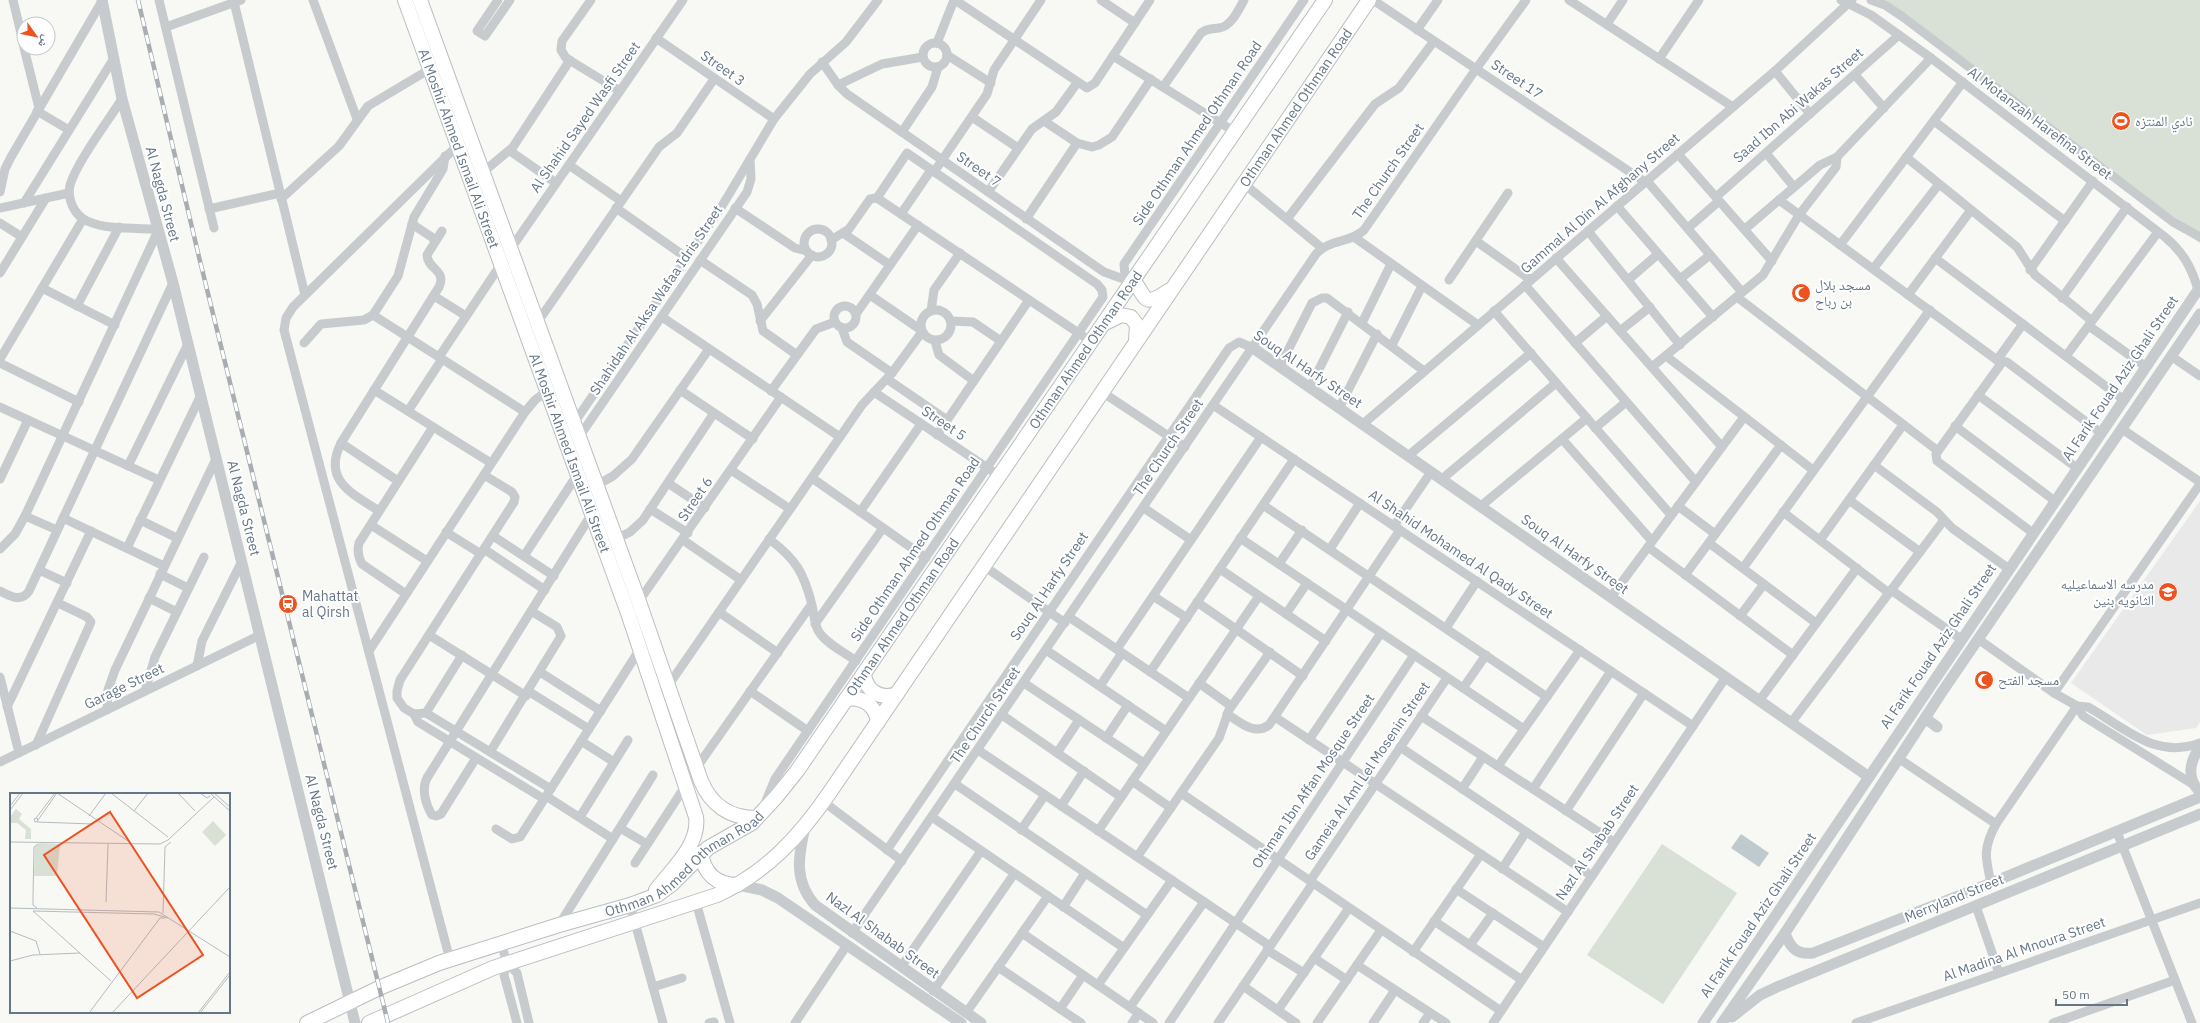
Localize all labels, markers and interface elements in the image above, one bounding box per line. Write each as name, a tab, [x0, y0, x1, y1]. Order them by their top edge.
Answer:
north arrow	[16, 16, 56, 56]
street label: Othman Ahmed Othman Road	[1235, 25, 1356, 190]
text: ش	[34, 32, 53, 50]
street label: Side Othman Ahmed Othman Road	[1128, 37, 1266, 229]
street label: Al Shahid Sayed Wasfi Street	[526, 38, 644, 196]
street label: Saad Ibn Abi Wakas Street	[1729, 44, 1867, 166]
street label: Al Moshir Ahmed Ismail Ali Street	[414, 46, 504, 251]
street label: Street 3	[697, 46, 749, 90]
street label: Street 17	[1488, 55, 1546, 103]
street label: Al Motanzah Harefina Street	[1964, 63, 2116, 183]
sports icon: نادي المنتزه	[2110, 110, 2132, 132]
place label: نادي المنتزه	[2135, 112, 2193, 133]
street label: The Church Street	[1348, 119, 1428, 223]
street label: Gammal Al Din Al Afghany Street	[1517, 129, 1683, 277]
street label: Al Nagda Street	[142, 144, 184, 244]
street label: Street 7	[953, 147, 1005, 191]
street label: Shahidah Al Aksa Wafaa Idris Street	[586, 202, 726, 398]
street label: Othman Ahmed Othman Road	[1025, 267, 1146, 432]
place label: مسجد بلال بن رباح	[1815, 276, 1871, 311]
mosque icon: مسجد بلال بن رباح	[1790, 282, 1812, 304]
street label: Al Farik Fouad Aziz Ghali Street	[2058, 292, 2182, 464]
street label: Souq Al Harfy Street	[1250, 326, 1366, 412]
street label: Al Moshir Ahmed Ismail Ali Street	[525, 351, 614, 555]
street label: The Church Street	[1129, 395, 1207, 499]
street label: Street 5	[918, 402, 970, 444]
street label: Side Othman Ahmed Othman Road	[847, 454, 983, 644]
street label: Al Nagda Street	[223, 458, 265, 558]
street label: Street 6	[674, 473, 716, 525]
street label: Al Shahid Mohamed Al Qady Street	[1365, 485, 1557, 623]
street label: Souq Al Harfy Street	[1518, 510, 1632, 598]
street label: Souq Al Harfy Street	[1006, 528, 1092, 644]
street label: Othman Ahmed Othman Road	[843, 535, 963, 701]
street label: Al Farik Fouad Aziz Ghali Street	[1876, 560, 2000, 732]
place label: مدرسه الاسماعيليه الثانويه بنين	[2061, 575, 2154, 609]
school or university icon: مدرسه الاسماعيليه الثانويه بنين	[2157, 581, 2179, 603]
place label: Mahattat al Qirsh	[302, 587, 358, 621]
station icon: Mahattat al Qirsh	[277, 593, 299, 615]
street label: Garage Street	[81, 659, 167, 713]
street label: The Church Street	[946, 663, 1024, 767]
mosque icon: مسجد الفتح	[1973, 669, 1995, 691]
place label: مسجد الفتح	[1998, 671, 2059, 690]
street label: Gameia Al Aml Lel Mosenin Street	[1300, 678, 1434, 864]
street label: Othman Ibn Affan Mosque Street	[1248, 690, 1378, 872]
street label: Al Nagda Street	[301, 772, 343, 872]
street label: Nazl Al Shabab Street	[1551, 781, 1643, 903]
inset map	[10, 793, 230, 1013]
street label: Othman Ahmed Othman Road	[603, 807, 768, 921]
street label: Al Farik Fouad Aziz Ghali Street	[1696, 829, 1820, 1001]
street label: Merryland Street	[1902, 870, 2006, 926]
street label: Nazl Al Shabab Street	[823, 888, 943, 982]
street label: Al Madina Al Mnoura Street	[1940, 913, 2108, 985]
scale bar	[2056, 981, 2127, 1007]
text: 50 m	[2062, 987, 2090, 1002]

